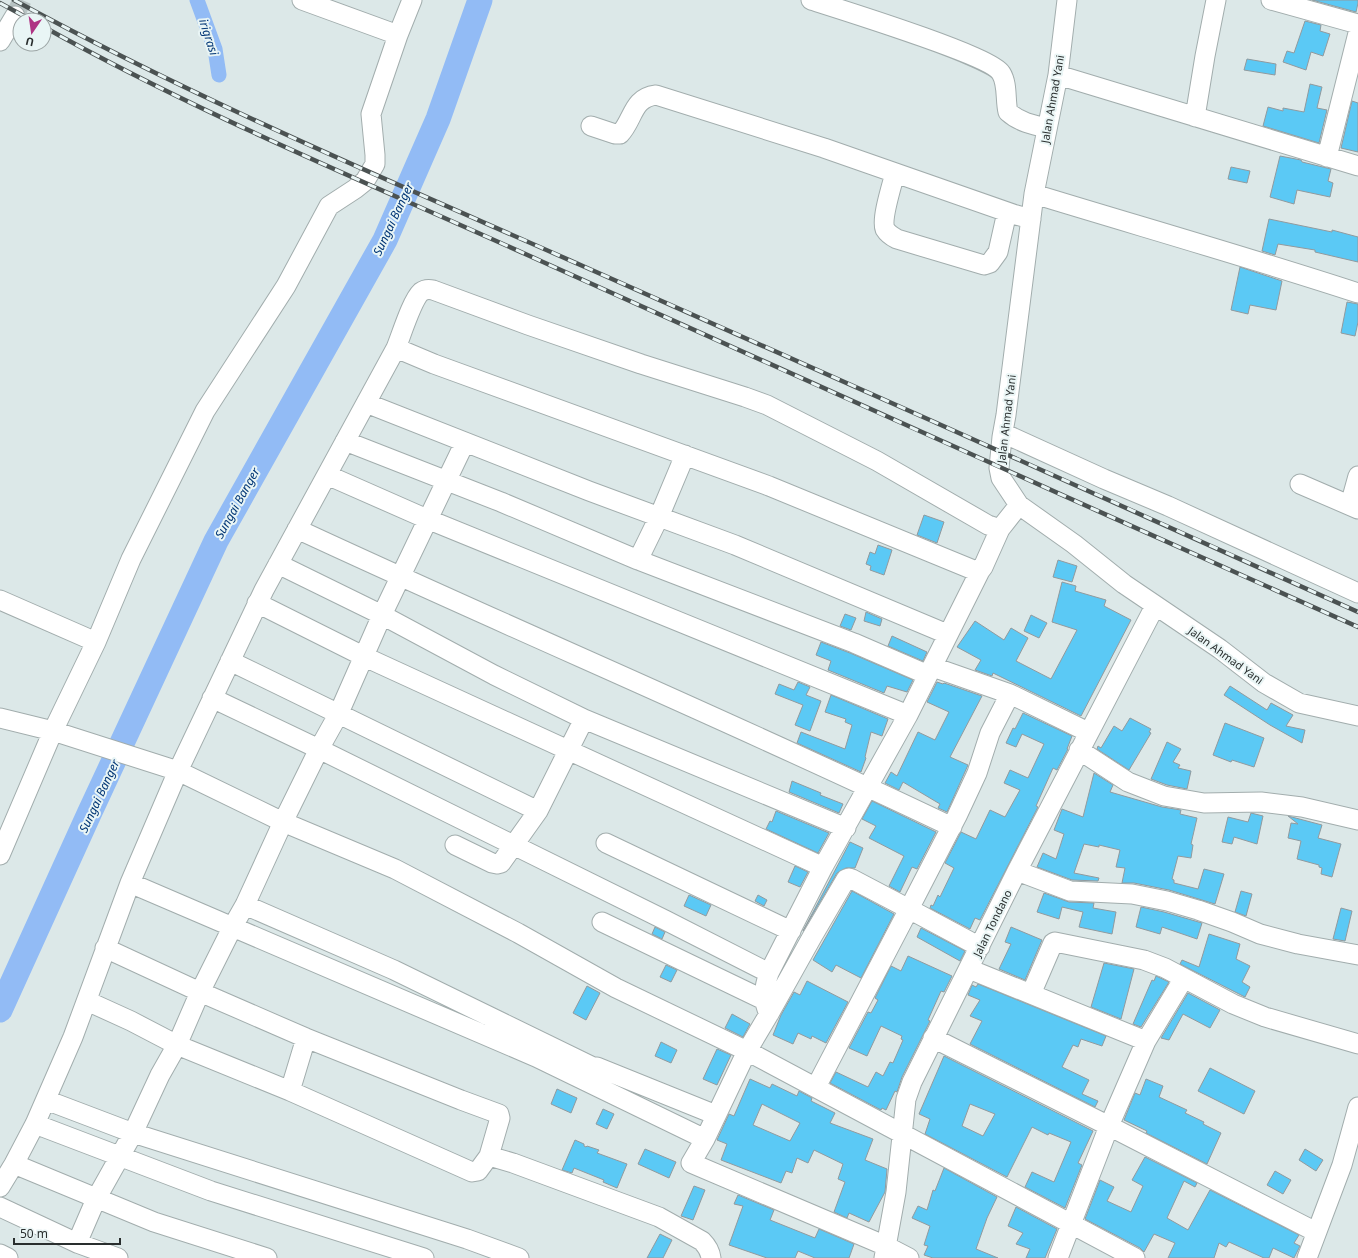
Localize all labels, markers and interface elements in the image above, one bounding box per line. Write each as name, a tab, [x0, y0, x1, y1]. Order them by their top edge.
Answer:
north arrow	[12, 12, 52, 52]
water label: irigrasi	[195, 17, 223, 58]
text: U	[24, 34, 35, 50]
street label: Jalan Ahmad Yani	[1037, 54, 1067, 145]
water label: Sungai Banger	[369, 179, 418, 258]
street label: Jalan Ahmad Yani	[993, 374, 1019, 465]
water label: Sungai Banger	[211, 463, 264, 542]
street label: Jalan Ahmad Yani	[1185, 622, 1267, 687]
water label: Sungai Banger	[75, 756, 124, 835]
street label: Jalan Tondano	[969, 887, 1015, 960]
scale bar	[14, 1220, 120, 1246]
text: 50 m	[20, 1225, 48, 1242]

